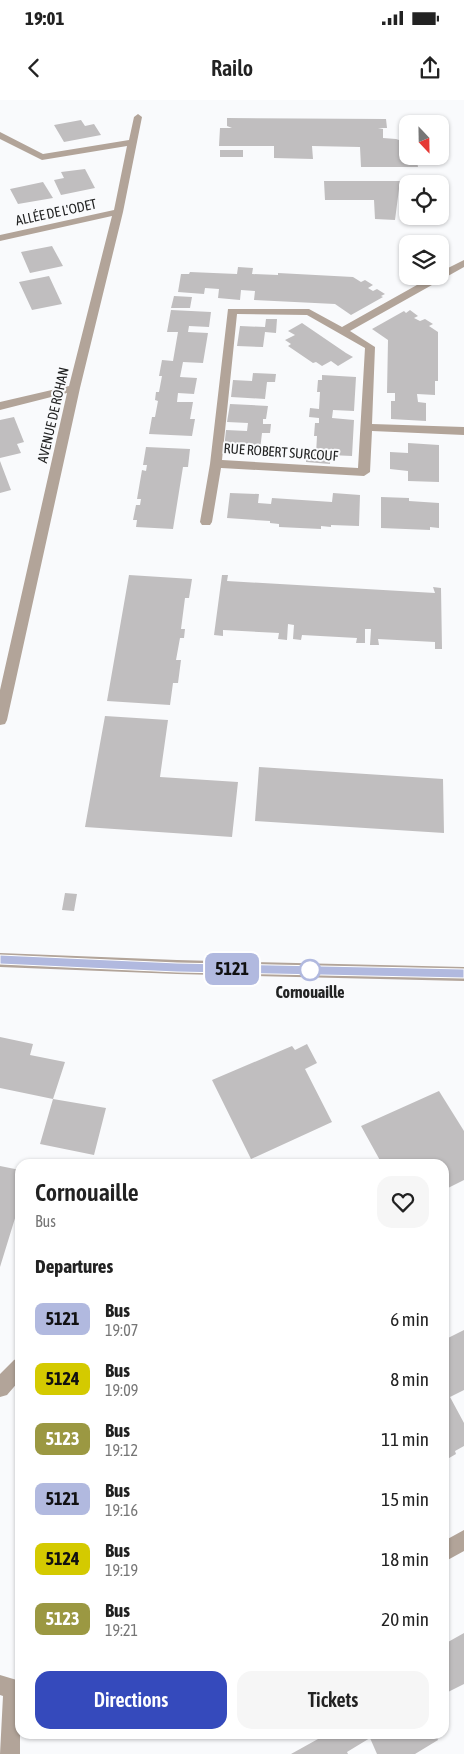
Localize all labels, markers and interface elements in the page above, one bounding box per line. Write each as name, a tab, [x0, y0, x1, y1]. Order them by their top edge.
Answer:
text: 19:01	[25, 7, 64, 29]
icon: back	[20, 54, 48, 82]
icon: share	[416, 54, 444, 82]
text: Railo	[211, 55, 253, 81]
north arrow	[399, 115, 449, 165]
map controls	[399, 115, 449, 285]
button: locate	[399, 175, 449, 225]
street label: ALLÉE DE L'ODET	[14, 196, 98, 228]
button: layers	[399, 235, 449, 285]
street label: AVENUE DE ROHAN	[34, 366, 72, 464]
street label: RUE ROBERT SURCOUF	[223, 440, 339, 464]
line badge: 5121	[197, 953, 267, 985]
text: 5121	[215, 958, 249, 979]
marker: Cornouaille	[299, 959, 321, 981]
place label: Cornouaille	[275, 983, 345, 1001]
button: heart	[377, 1176, 429, 1228]
text: Cornouaille	[35, 1179, 139, 1206]
text: Bus	[35, 1212, 56, 1230]
text: Departures	[35, 1255, 113, 1277]
text: Bus	[105, 1299, 130, 1321]
text: 5121	[46, 1308, 79, 1329]
text: 6 min	[390, 1308, 429, 1330]
text: 19:07	[105, 1321, 138, 1339]
text: Bus	[105, 1359, 130, 1381]
text: 5124	[46, 1368, 79, 1389]
text: 8 min	[390, 1368, 429, 1390]
text: 19:09	[105, 1381, 138, 1399]
text: Bus	[105, 1419, 130, 1441]
text: 5123	[46, 1428, 79, 1449]
text: 11 min	[381, 1428, 429, 1450]
text: 19:12	[105, 1441, 138, 1459]
text: Bus	[105, 1479, 130, 1501]
text: 5121	[46, 1488, 79, 1509]
text: 15 min	[381, 1488, 429, 1510]
text: 19:16	[105, 1501, 138, 1519]
text: Bus	[105, 1539, 130, 1561]
text: 5124	[46, 1548, 79, 1569]
text: 18 min	[381, 1548, 429, 1570]
text: 19:19	[105, 1561, 138, 1579]
text: Bus	[105, 1599, 130, 1621]
text: 5123	[46, 1608, 79, 1629]
text: 20 min	[381, 1608, 429, 1630]
text: 19:21	[105, 1621, 138, 1639]
button: Directions	[35, 1671, 227, 1729]
button: Tickets	[237, 1671, 429, 1729]

